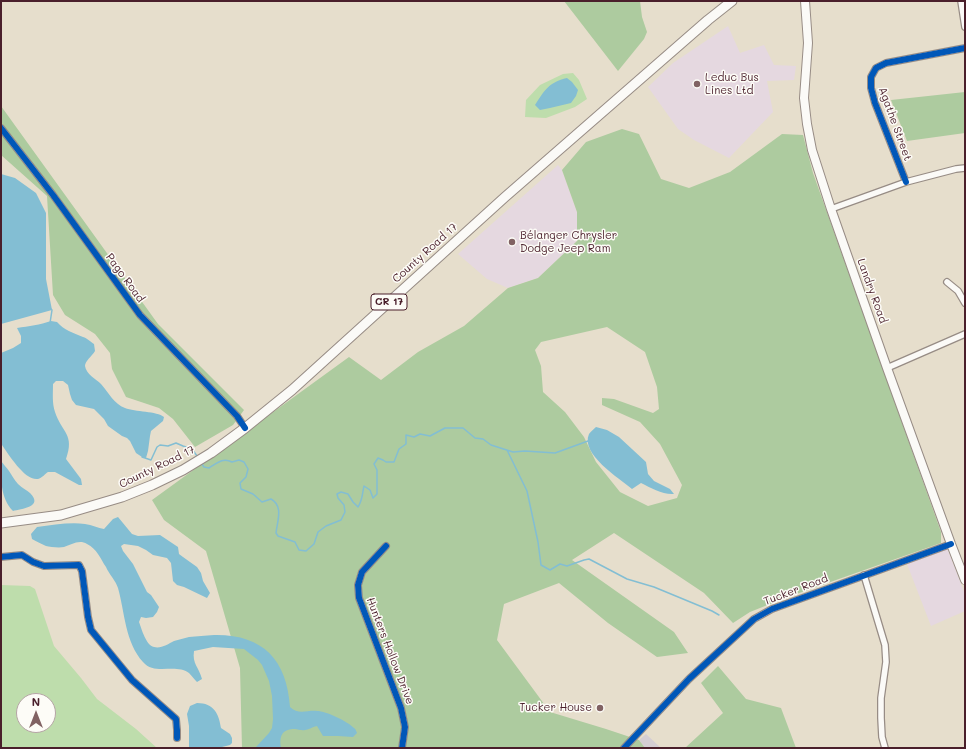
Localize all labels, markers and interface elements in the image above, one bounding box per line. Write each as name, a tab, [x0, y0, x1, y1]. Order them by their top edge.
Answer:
place label: Leduc Bus Lines Ltd	[705, 71, 759, 97]
marker: Leduc Bus Lines Ltd	[692, 79, 702, 89]
street label: Agathe Street	[876, 85, 914, 163]
street label: County Road 17	[390, 220, 460, 286]
place label: Bélanger Chrysler Dodge Jeep Ram	[520, 229, 617, 255]
marker: Bélanger Chrysler Dodge Jeep Ram	[507, 237, 517, 247]
street label: Pago Road	[103, 251, 147, 305]
street label: Landry Road	[854, 257, 890, 325]
road number: CR 17	[371, 294, 407, 310]
street label: County Road 17	[117, 443, 197, 491]
street label: Tucker Road	[762, 572, 830, 608]
street label: Hunters Hollow Drive	[363, 596, 417, 706]
north arrow	[16, 693, 56, 733]
text: N	[32, 694, 40, 709]
place label: Tucker House	[519, 701, 592, 715]
marker: Tucker House	[595, 703, 605, 713]

